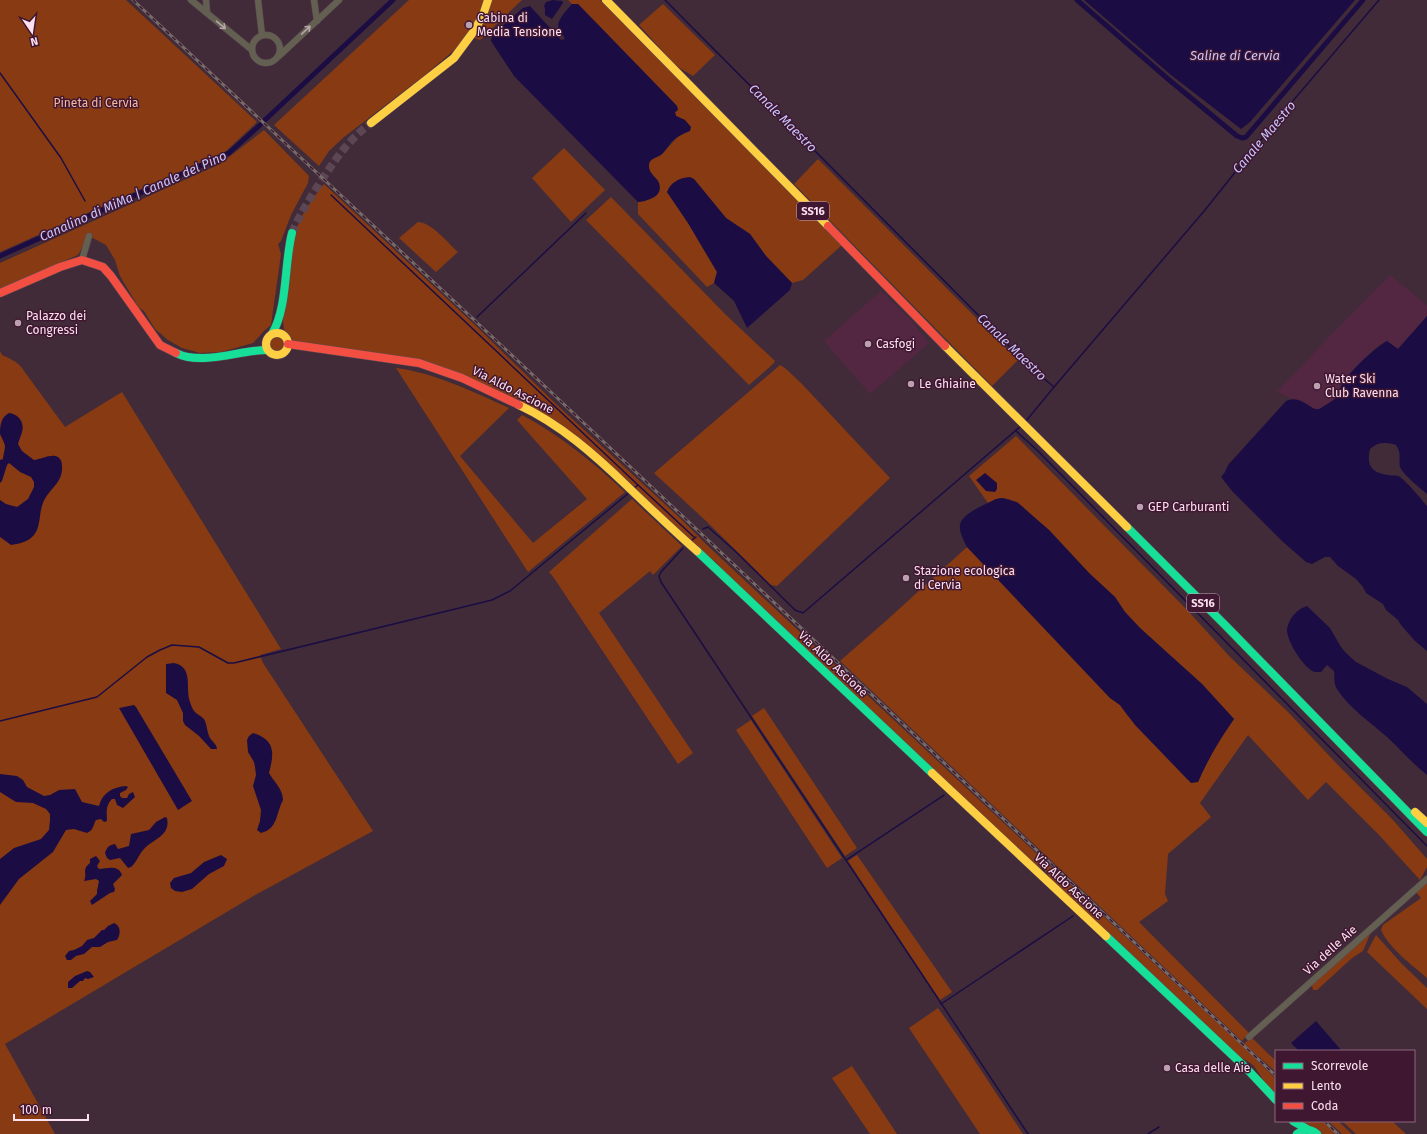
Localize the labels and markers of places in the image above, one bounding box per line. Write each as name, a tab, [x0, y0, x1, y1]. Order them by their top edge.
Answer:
place label: Cabina di Media Tensione	[477, 11, 562, 39]
marker: Cabina di Media Tensione	[464, 20, 474, 30]
place label: Palazzo dei Congressi	[26, 309, 86, 337]
marker: Palazzo dei Congressi	[13, 318, 23, 328]
place label: Casfogi	[876, 337, 915, 351]
marker: Casfogi	[863, 339, 873, 349]
place label: Water Ski Club Ravenna	[1325, 372, 1399, 400]
place label: Le Ghiaine	[919, 377, 976, 391]
marker: Le Ghiaine	[906, 379, 916, 389]
marker: Water Ski Club Ravenna	[1312, 381, 1322, 391]
place label: GEP Carburanti	[1148, 500, 1230, 514]
marker: GEP Carburanti	[1135, 502, 1145, 512]
place label: Stazione ecologica di Cervia	[914, 564, 1015, 592]
marker: Stazione ecologica di Cervia	[901, 573, 911, 583]
place label: Casa delle Aie	[1175, 1061, 1250, 1075]
marker: Casa delle Aie	[1162, 1063, 1172, 1073]

